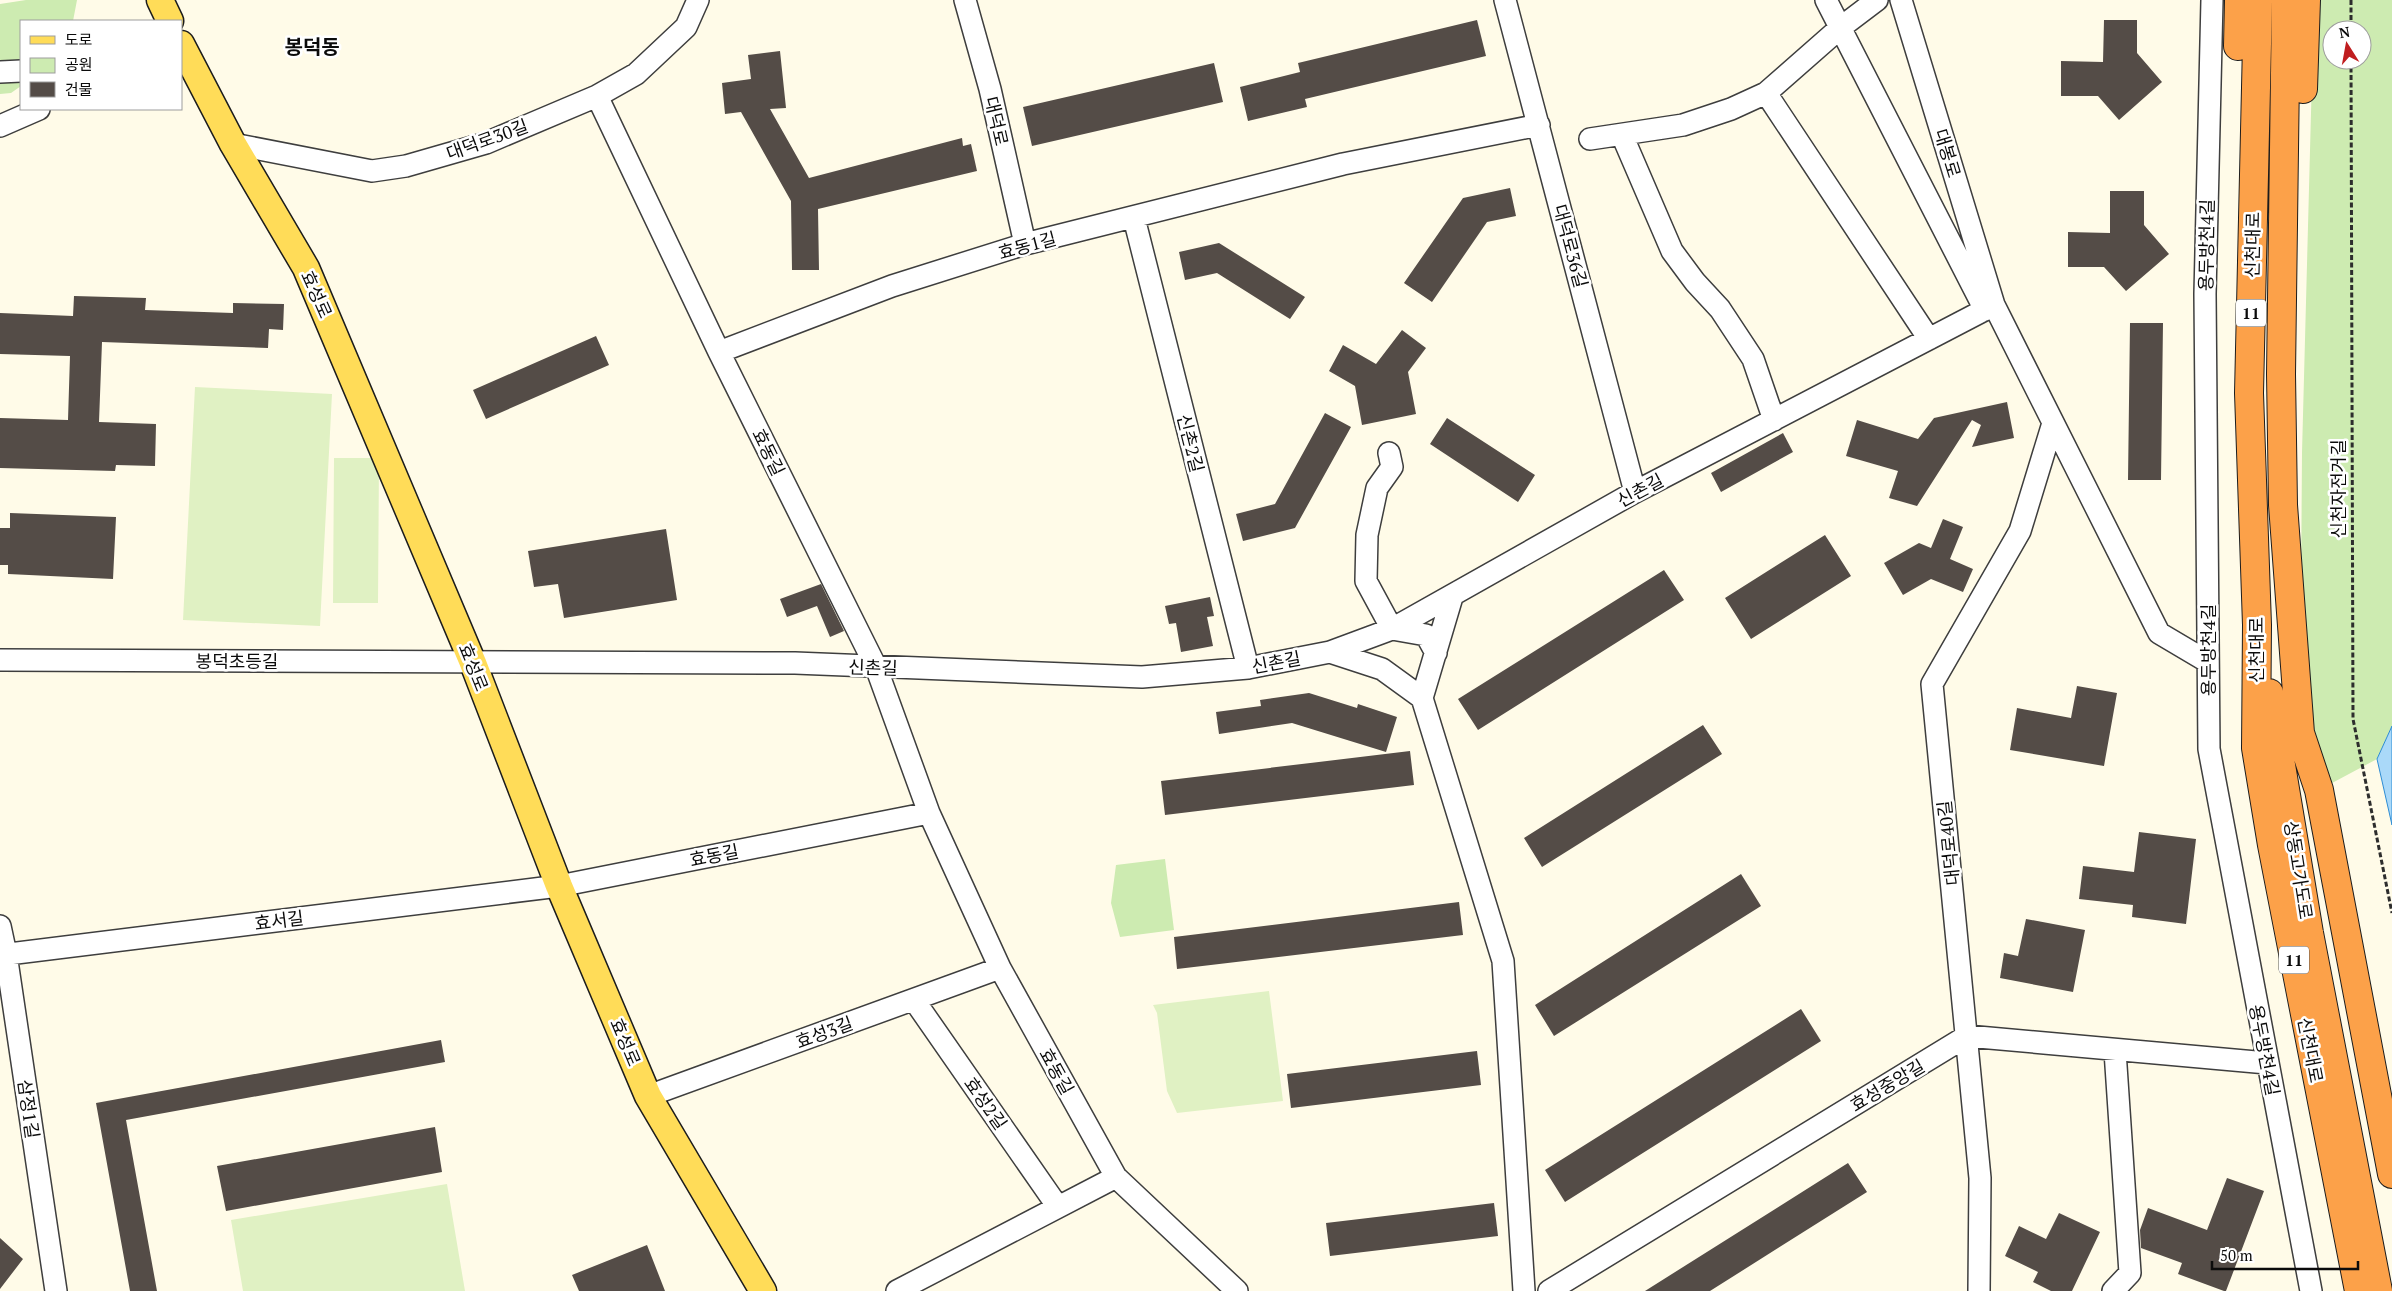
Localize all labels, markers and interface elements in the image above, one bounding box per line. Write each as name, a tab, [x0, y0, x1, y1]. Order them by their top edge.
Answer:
legend	[20, 20, 182, 110]
north arrow	[2322, 20, 2372, 70]
text: N	[2337, 21, 2352, 42]
text: 도로	[65, 29, 93, 49]
district label: 봉덕동	[284, 33, 340, 60]
text: 공원	[65, 54, 93, 74]
text: 건물	[65, 79, 93, 99]
street label: 대덕로	[980, 94, 1014, 148]
street label: 대덕로30길	[443, 113, 531, 165]
street label: 대봉로	[1929, 126, 1967, 180]
street label: 용두방천4길	[2193, 199, 2219, 291]
street label: 대덕로36길	[1548, 202, 1594, 290]
street label: 신천대로	[2239, 212, 2265, 278]
street label: 효동1길	[995, 226, 1059, 264]
street label: 효성로	[296, 266, 338, 322]
road number: 11	[2236, 300, 2266, 326]
street label: 신촌2길	[1172, 411, 1210, 475]
street label: 효동길	[747, 424, 791, 480]
street label: 신천자전거길	[2326, 439, 2350, 539]
street label: 신촌길	[1612, 468, 1668, 512]
street label: 용두방천4길	[2196, 604, 2220, 696]
street label: 신천대로	[2244, 617, 2268, 683]
street label: 효성로	[454, 639, 494, 695]
street label: 신촌길	[1249, 645, 1303, 679]
street label: 봉덕초등길	[196, 649, 278, 673]
street label: 신촌길	[848, 654, 898, 680]
street label: 대덕로40길	[1932, 799, 1964, 887]
street label: 상동고가도로	[2279, 819, 2319, 921]
street label: 효동길	[687, 838, 741, 872]
street label: 효서길	[253, 905, 305, 935]
road number: 11	[2279, 946, 2309, 974]
street label: 용두방천4길	[2244, 1002, 2286, 1098]
street label: 효성3길	[792, 1011, 856, 1053]
street label: 효성로	[605, 1014, 647, 1070]
street label: 신천대로	[2293, 1015, 2329, 1085]
street label: 효동길	[1034, 1043, 1080, 1099]
street label: 효성중앙길	[1845, 1053, 1929, 1117]
street label: 효성2길	[959, 1072, 1013, 1134]
street label: 삼정1길	[13, 1078, 45, 1140]
scale bar	[2212, 1238, 2358, 1270]
text: 50 m	[2220, 1245, 2253, 1265]

